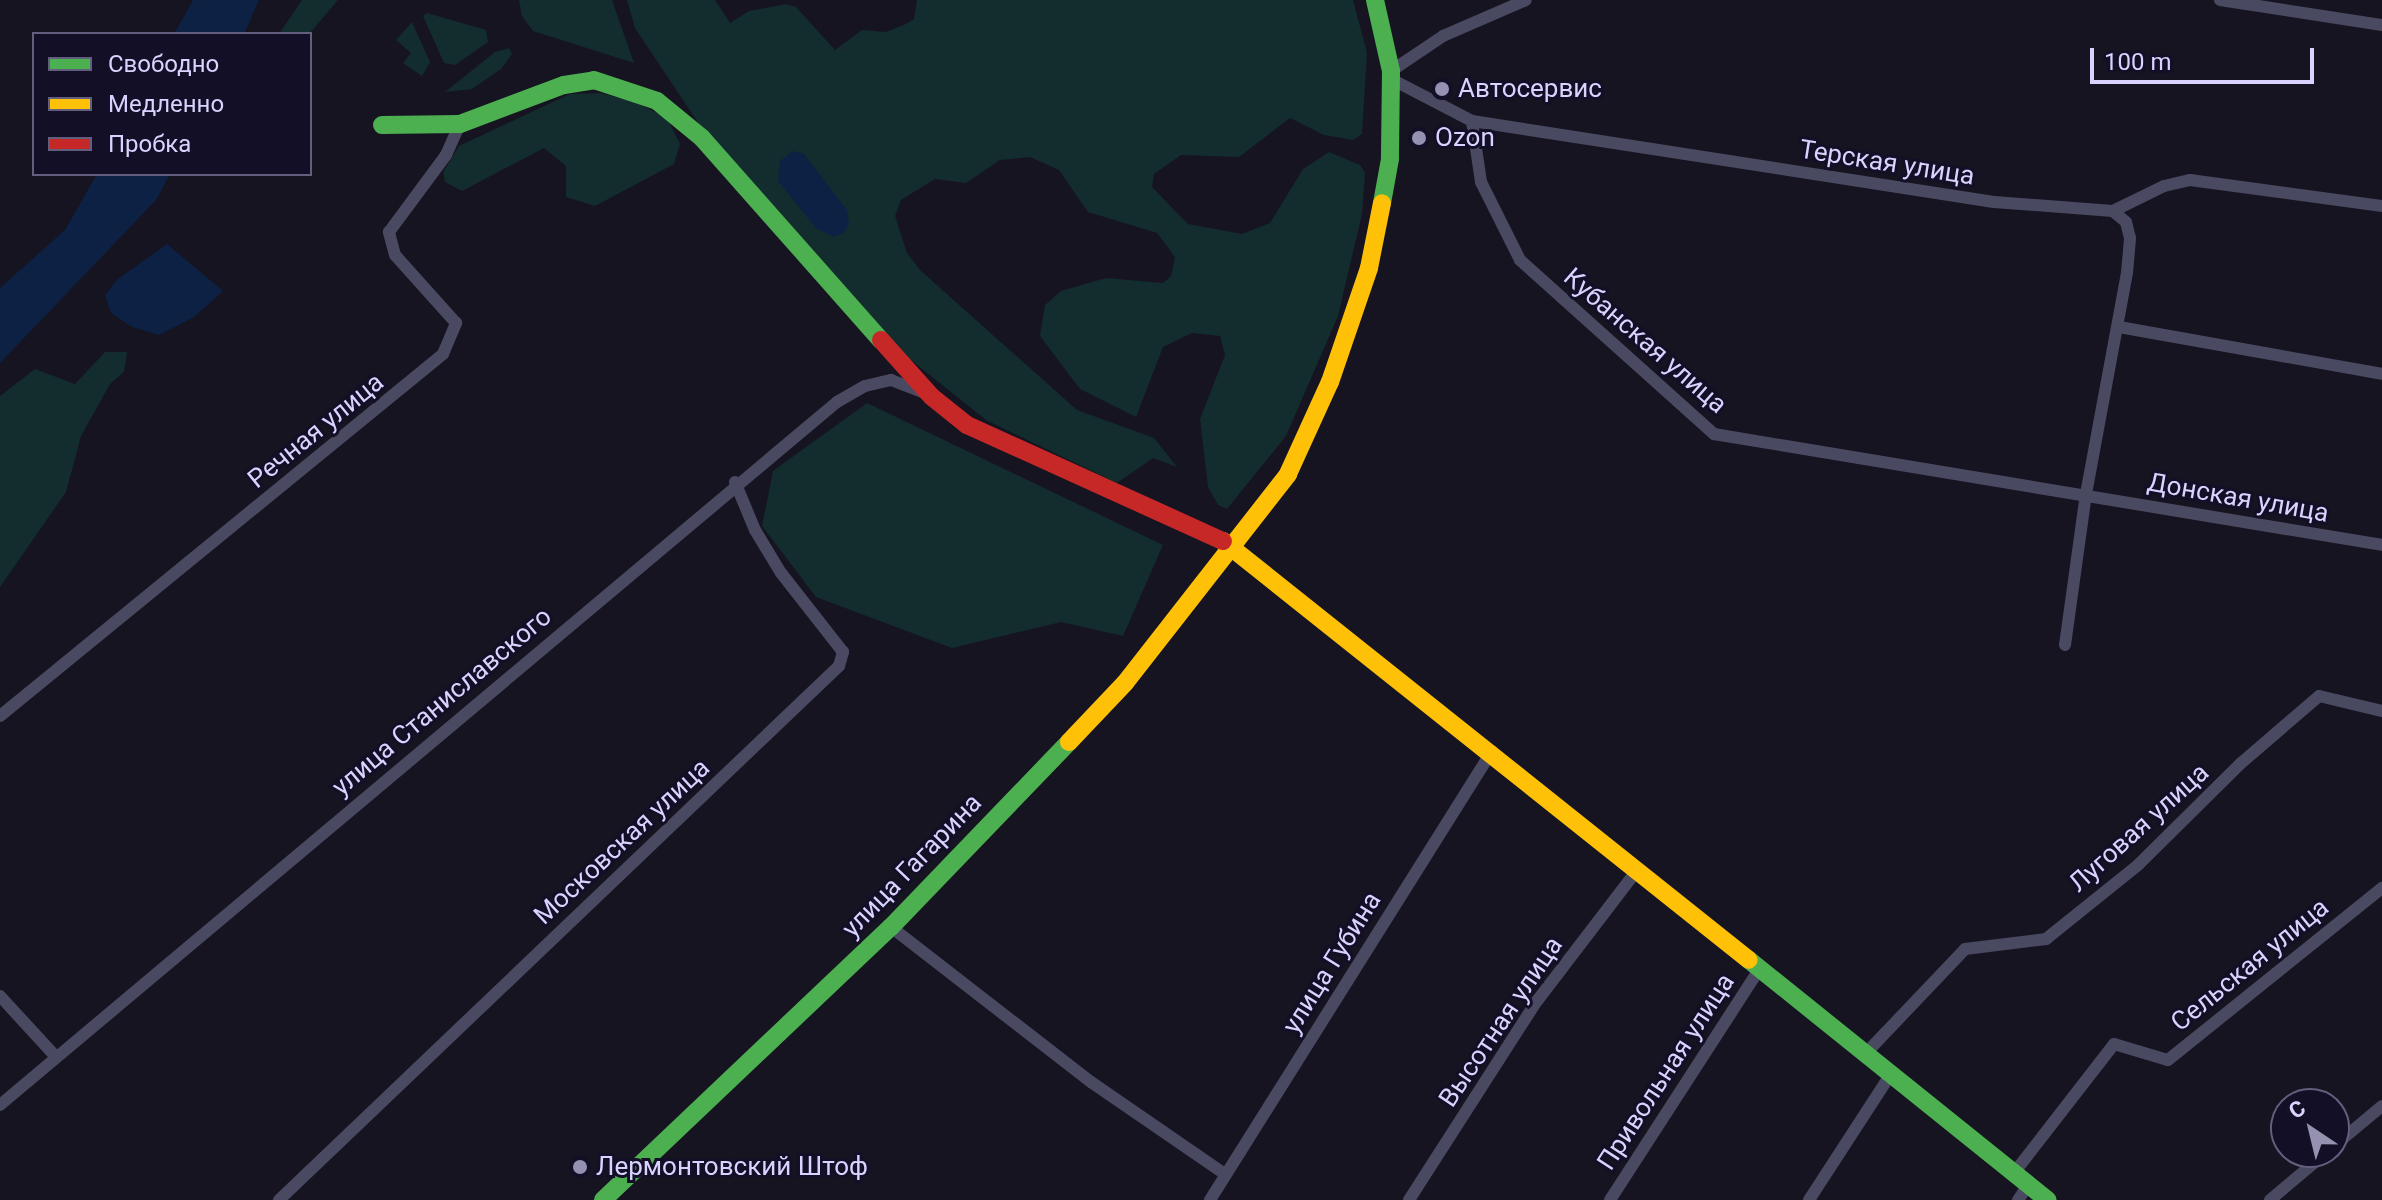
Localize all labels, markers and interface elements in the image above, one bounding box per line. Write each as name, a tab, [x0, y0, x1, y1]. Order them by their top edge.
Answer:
legend	[32, 32, 312, 176]
scale bar	[2094, 32, 2318, 82]
text: 100 m	[2104, 48, 2171, 76]
text: Свободно	[108, 50, 219, 78]
place label: Автосервис	[1458, 73, 1602, 105]
marker: Автосервис	[1433, 80, 1451, 98]
text: Медленно	[108, 90, 224, 118]
place label: Ozon	[1435, 122, 1495, 154]
marker: Ozon	[1410, 129, 1428, 147]
text: Пробка	[108, 130, 191, 158]
street label: Терская улица	[1797, 134, 1977, 192]
street label: Кубанская улица	[1557, 262, 1733, 420]
street label: Речная улица	[242, 367, 390, 495]
street label: Донская улица	[2145, 467, 2331, 529]
street label: улица Станиславского	[326, 601, 558, 803]
street label: Московская улица	[528, 753, 716, 931]
street label: Луговая улица	[2063, 757, 2215, 899]
street label: улица Гагарина	[836, 788, 988, 944]
street label: улица Губина	[1276, 886, 1388, 1040]
street label: Сельская улица	[2165, 892, 2335, 1038]
street label: Высотная улица	[1433, 931, 1569, 1113]
street label: Привольная улица	[1591, 968, 1741, 1176]
north arrow	[2270, 1088, 2350, 1168]
text: С	[2284, 1095, 2310, 1124]
place label: Лермонтовский Штоф	[596, 1151, 868, 1183]
marker: Лермонтовский Штоф	[571, 1158, 589, 1176]

